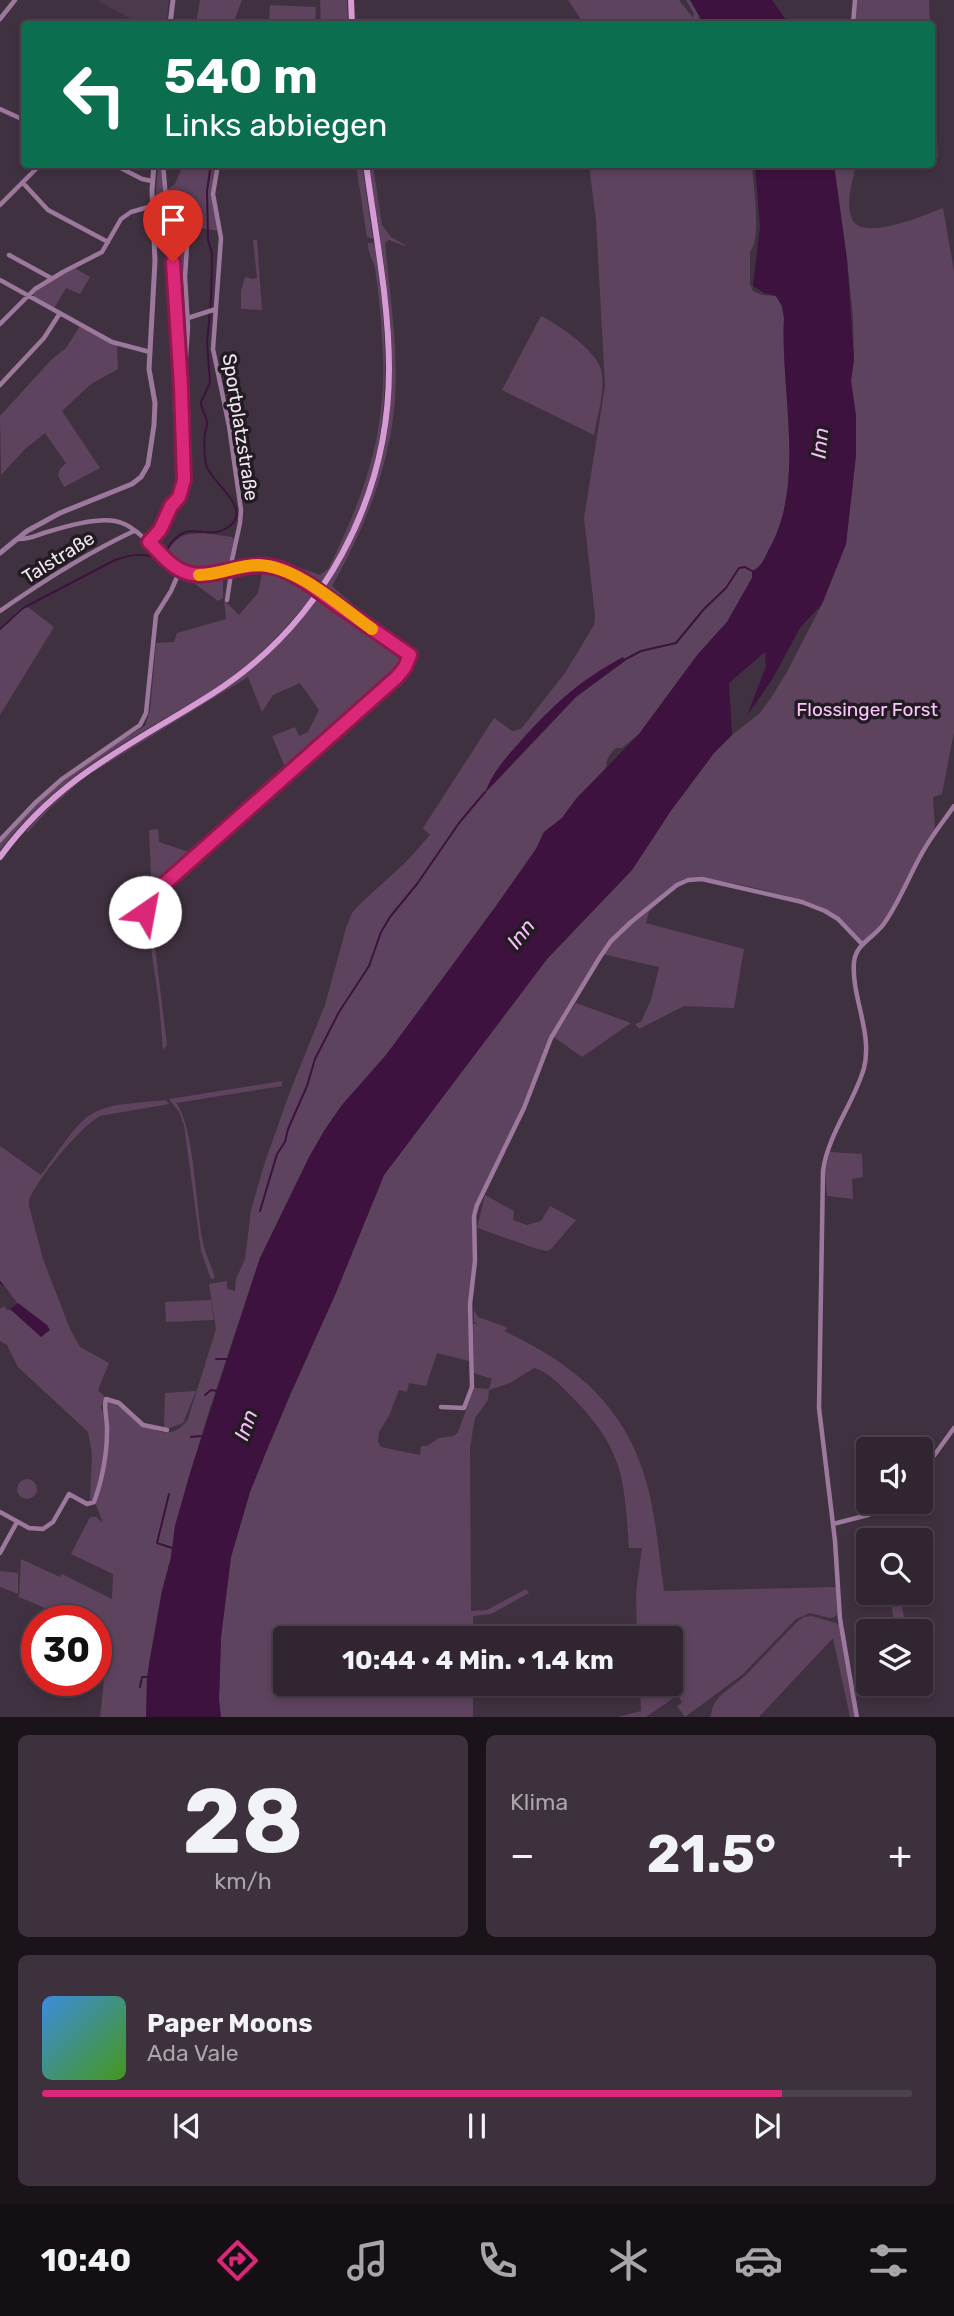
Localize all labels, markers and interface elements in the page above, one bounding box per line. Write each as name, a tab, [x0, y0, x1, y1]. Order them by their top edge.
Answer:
text: 540 m	[164, 47, 318, 105]
icon: left	[49, 49, 140, 140]
text: Links abbiegen	[164, 106, 387, 144]
pin	[143, 190, 203, 262]
icon: arrive	[154, 201, 192, 239]
street label: Sportplatzstraße	[218, 352, 263, 502]
water label: Inn	[806, 426, 833, 460]
street label: Talstraße	[18, 526, 99, 589]
park label: Flossinger Forst	[796, 698, 938, 721]
position arrow	[108, 875, 182, 949]
water label: Inn	[501, 914, 540, 954]
water label: Inn	[228, 1406, 263, 1444]
map controls	[856, 1437, 933, 1696]
button: sound	[856, 1437, 933, 1514]
button: search	[856, 1528, 933, 1605]
speed limit sign: 30	[21, 1605, 112, 1696]
button: layers	[856, 1619, 933, 1696]
text: 10:44 · 4 Min. · 1.4 km	[342, 1645, 614, 1676]
text: 28	[183, 1767, 303, 1875]
text: Klima	[510, 1788, 568, 1816]
text: 21.5°	[647, 1823, 776, 1885]
text: −	[510, 1832, 535, 1878]
text: +	[888, 1832, 912, 1878]
text: km/h	[214, 1867, 272, 1895]
text: Paper Moons	[147, 2008, 313, 2039]
text: Ada Vale	[147, 2039, 239, 2067]
icon: previous	[168, 2107, 206, 2145]
icon: pause	[458, 2107, 496, 2145]
icon: next	[748, 2107, 786, 2145]
icon: directions	[213, 2236, 262, 2285]
icon: music	[343, 2236, 392, 2285]
icon: phone	[473, 2236, 522, 2285]
icon: climate	[604, 2236, 653, 2285]
icon: car	[734, 2236, 783, 2285]
icon: filters	[864, 2236, 913, 2285]
text: 10:40	[41, 2241, 131, 2279]

